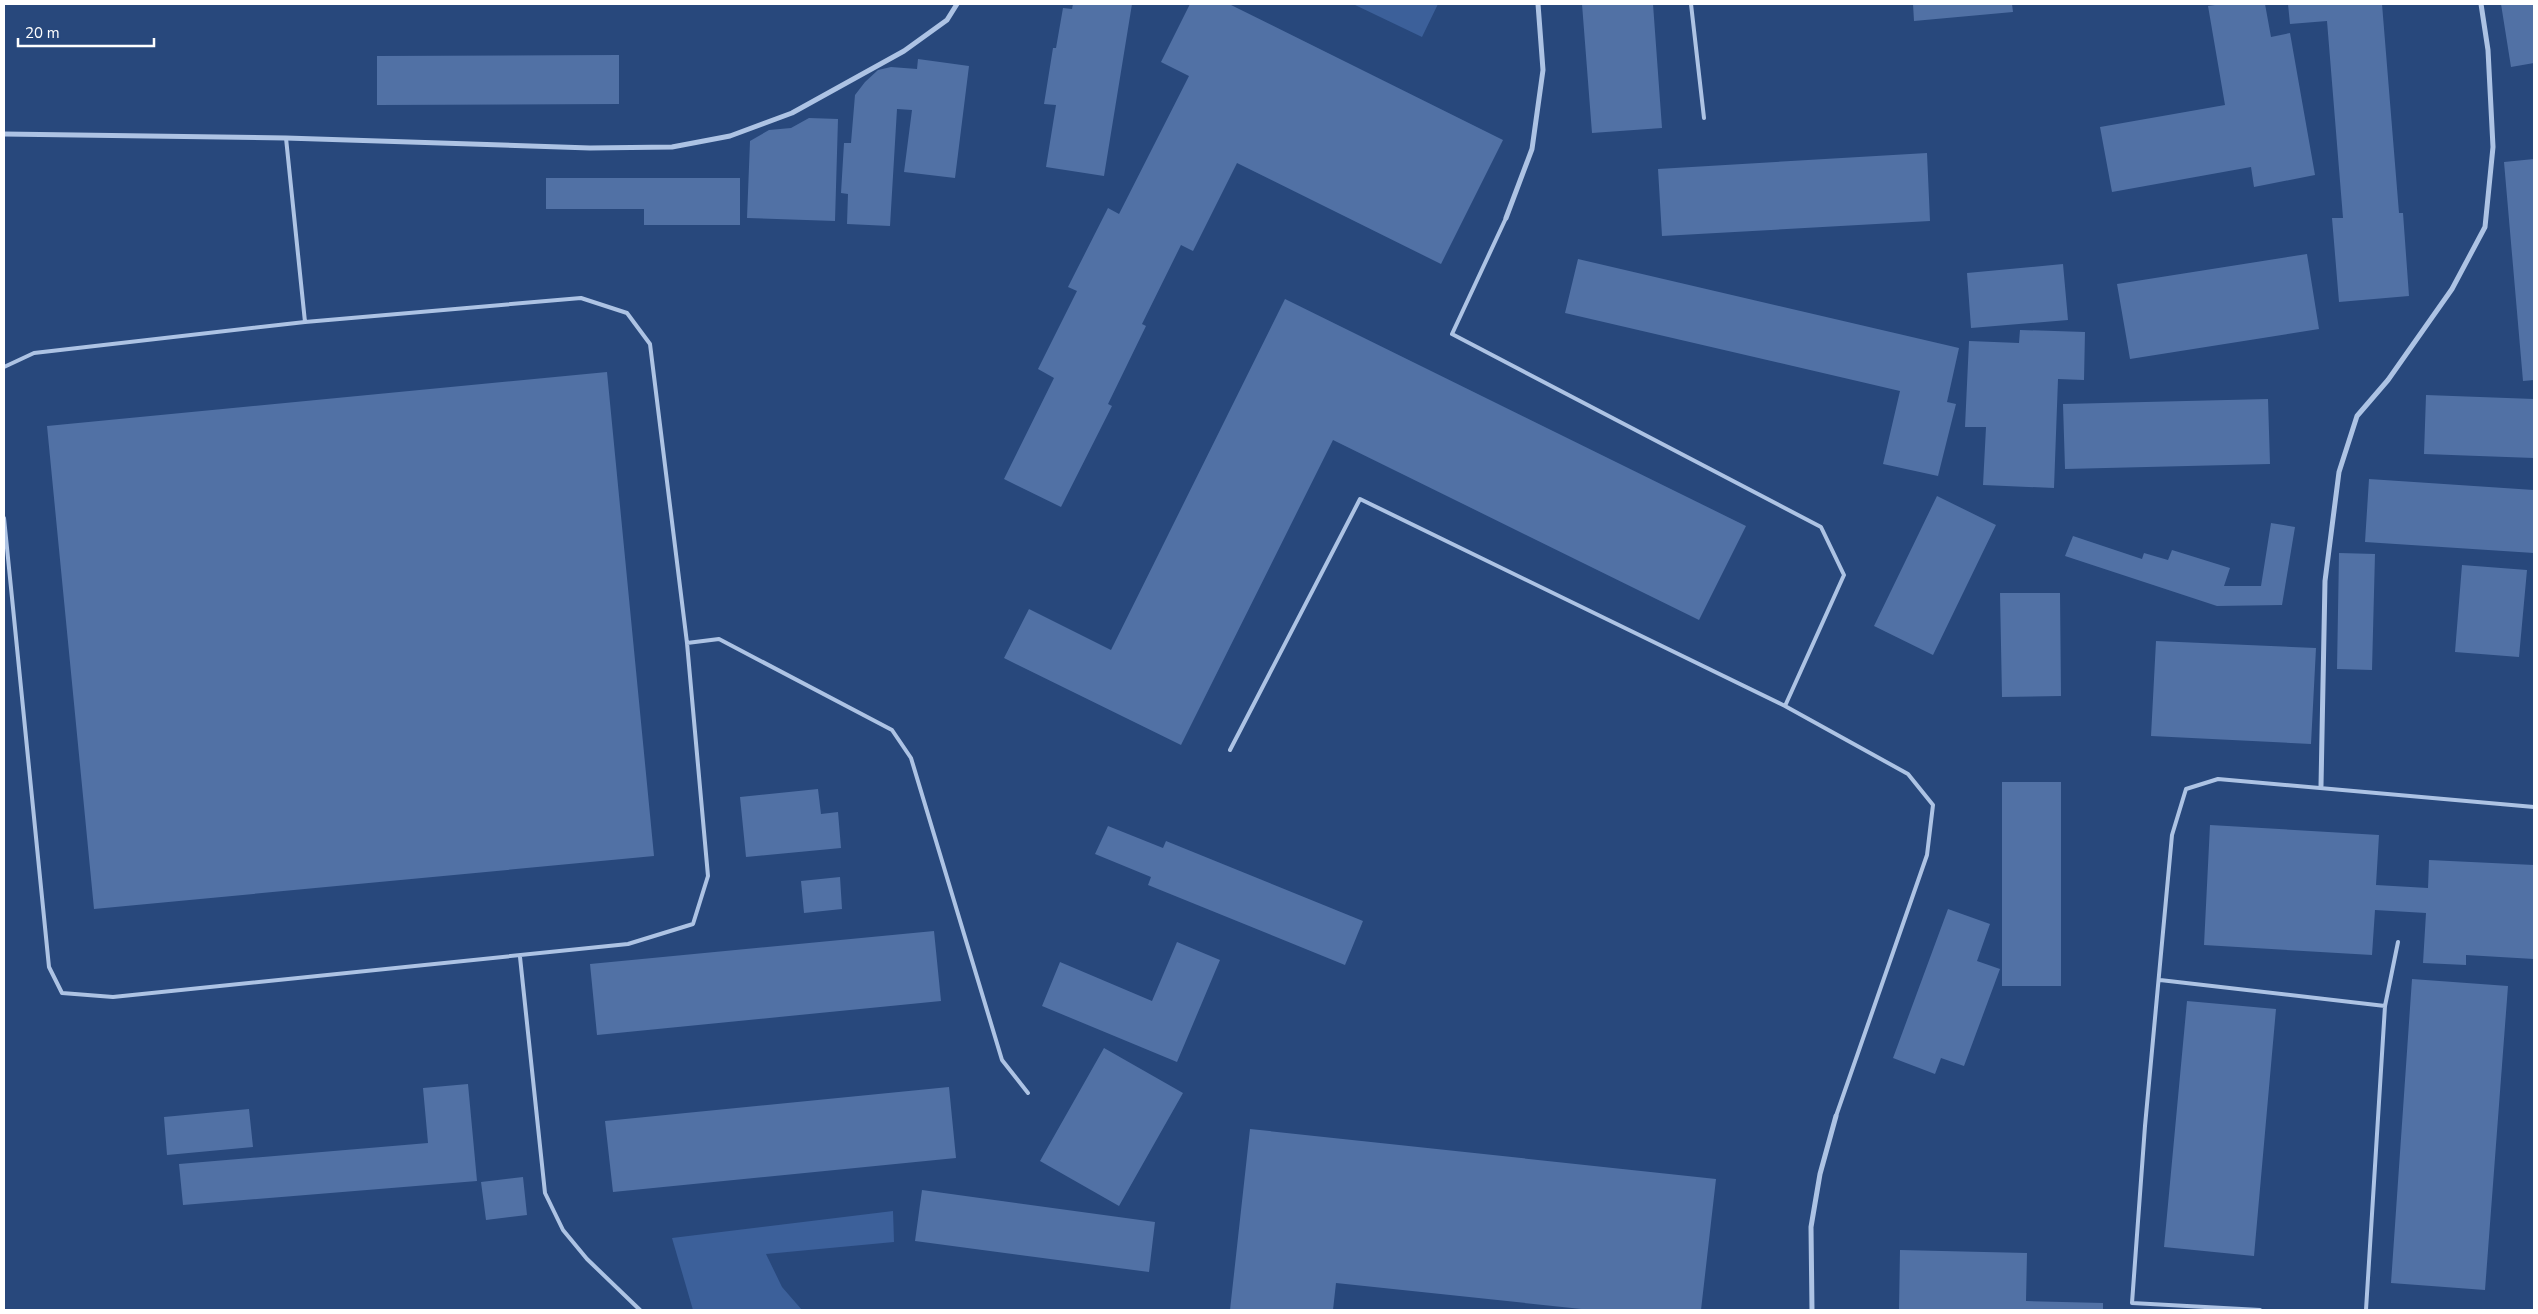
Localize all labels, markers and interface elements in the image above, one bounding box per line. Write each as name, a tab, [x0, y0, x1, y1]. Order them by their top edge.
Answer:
scale bar	[18, 15, 154, 47]
text: 20 m	[25, 23, 60, 43]

